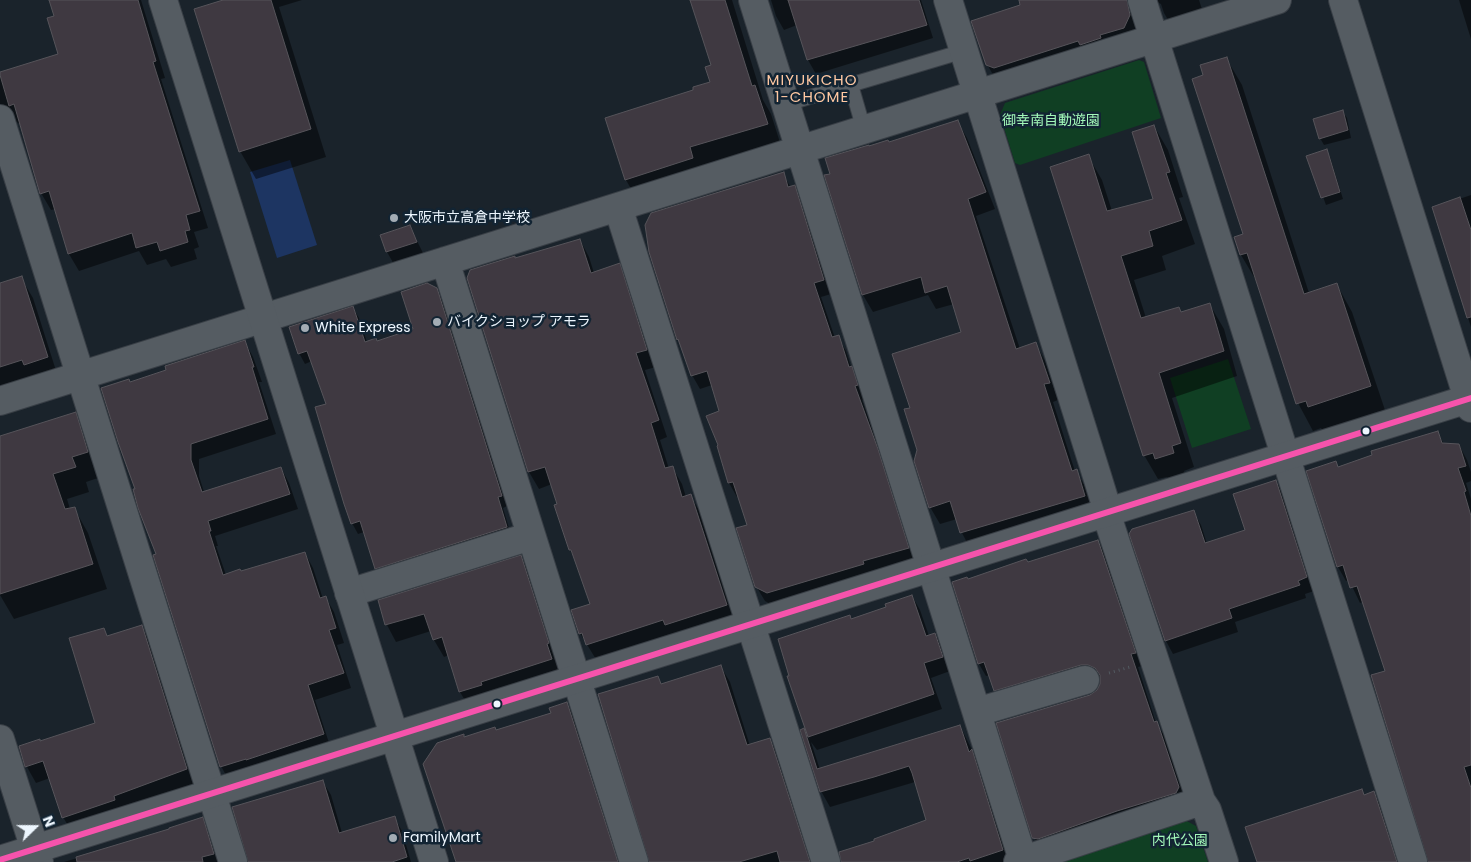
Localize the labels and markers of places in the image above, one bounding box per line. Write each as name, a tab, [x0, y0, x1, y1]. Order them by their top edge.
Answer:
place label: 大阪市立高倉中学校	[404, 210, 530, 226]
marker: 大阪市立高倉中学校	[388, 212, 400, 224]
place label: バイクショップ アモラ	[447, 314, 591, 330]
marker: バイクショップ アモラ	[431, 316, 443, 328]
place label: White Express	[315, 320, 410, 336]
marker: White Express	[299, 322, 311, 334]
unlabelled marker	[1361, 426, 1371, 436]
unlabelled marker	[492, 699, 502, 709]
place label: FamilyMart	[403, 830, 481, 846]
marker: FamilyMart	[387, 832, 399, 844]

